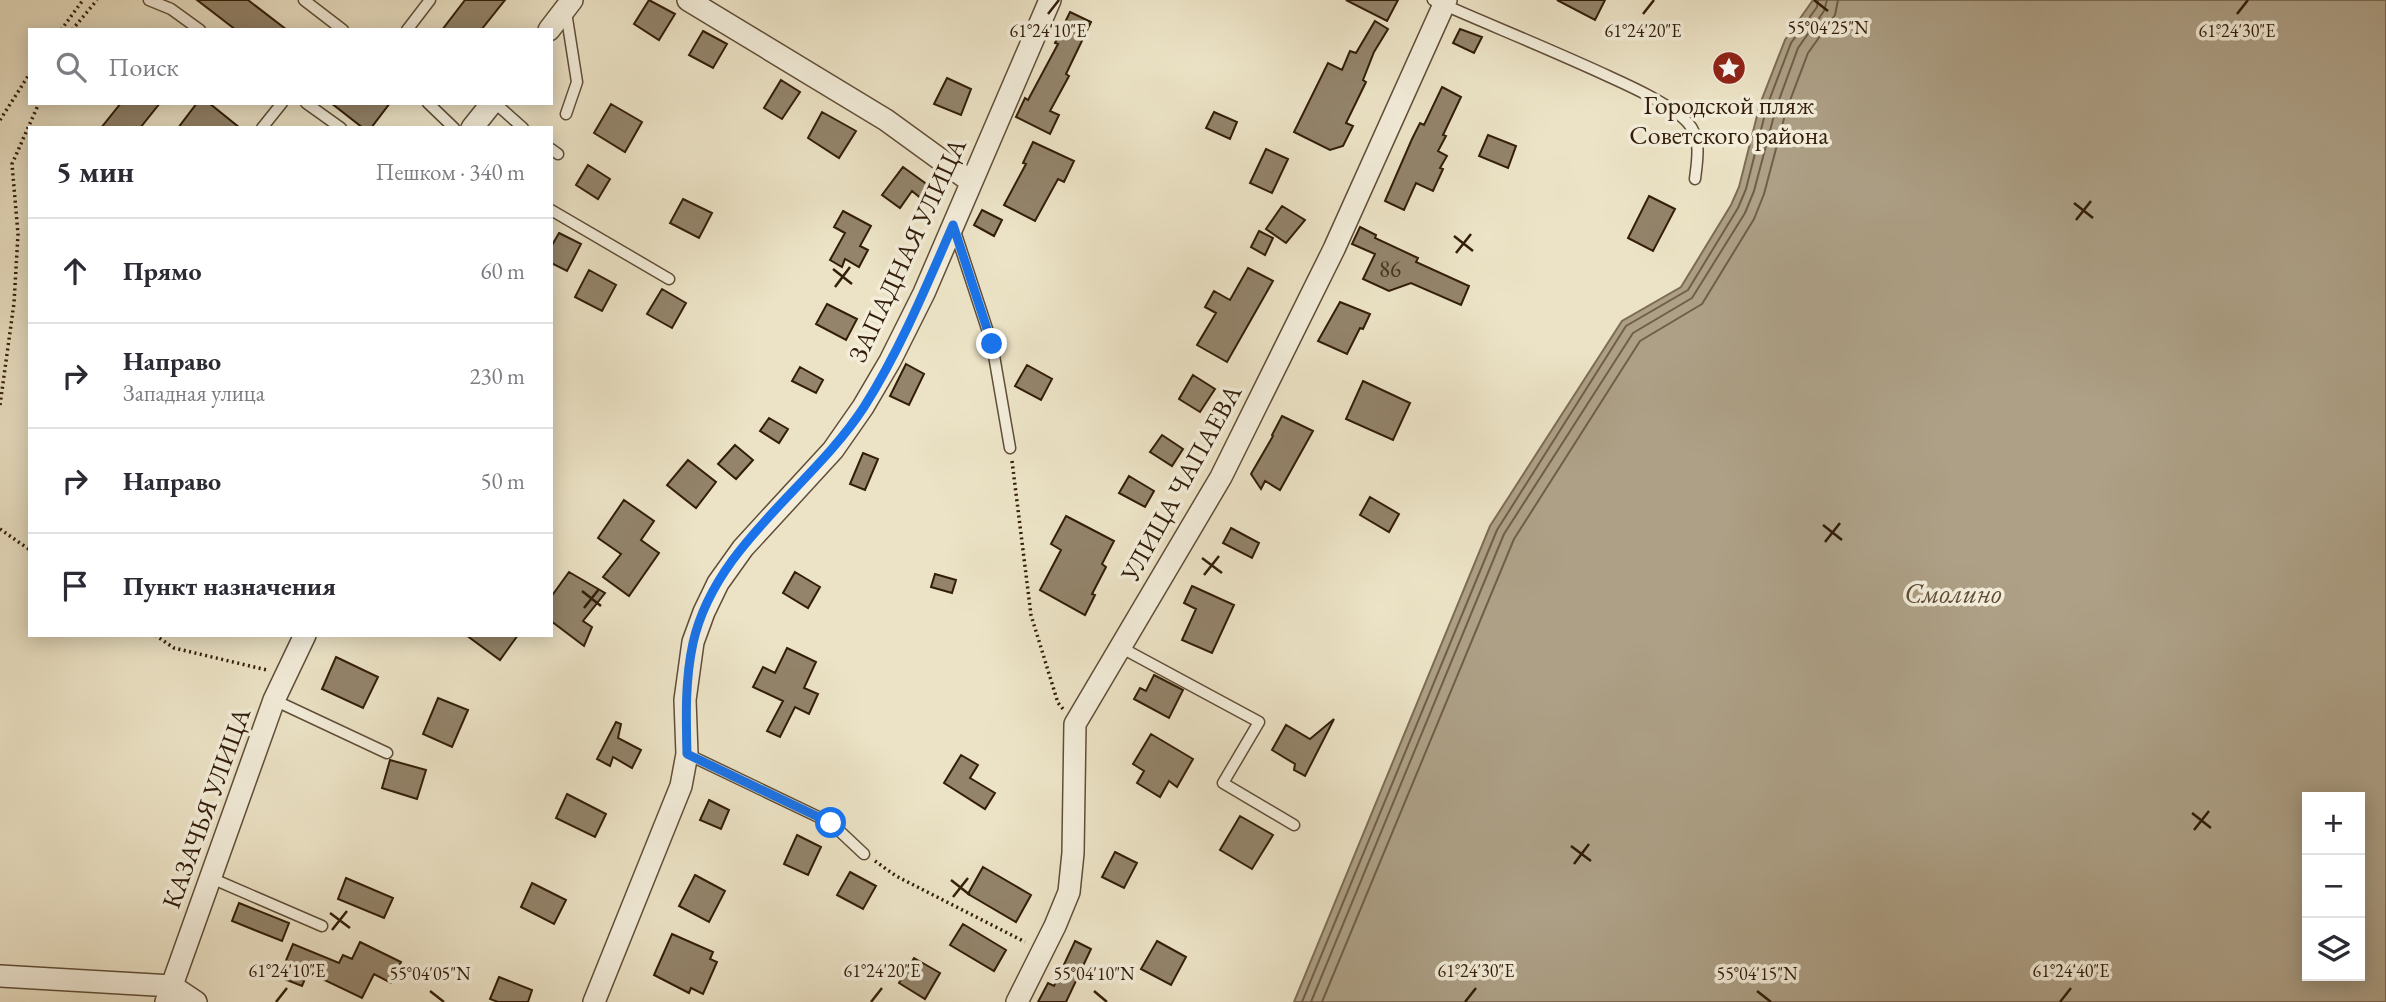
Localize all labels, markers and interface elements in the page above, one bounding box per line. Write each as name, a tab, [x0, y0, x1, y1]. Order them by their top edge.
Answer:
text: 55°04'25"N	[1788, 16, 1869, 39]
text: 61°24'10"E	[1010, 19, 1086, 42]
text: 61°24'20"E	[1605, 19, 1681, 42]
text: 61°24'30"E	[2199, 19, 2275, 42]
search box	[28, 28, 553, 105]
icon: search	[52, 48, 90, 86]
place icon: Городской пляж Советского района	[1710, 49, 1748, 87]
text: Поиск	[108, 50, 179, 84]
place label: Городской пляж Советского района	[1629, 88, 1829, 152]
street label: ЗАПАДНАЯ УЛИЦА	[840, 132, 974, 367]
text: 5 мин	[56, 152, 134, 191]
text: Пешком · 340 m	[376, 157, 525, 187]
icon: ahead	[56, 252, 94, 290]
text: Прямо	[123, 254, 202, 288]
house number: 86	[1379, 254, 1401, 284]
text: 60 m	[480, 256, 525, 286]
route end	[976, 328, 1007, 359]
text: Направо	[123, 344, 221, 378]
icon: right	[56, 357, 94, 395]
text: 230 m	[469, 361, 525, 391]
street label: УЛИЦА ЧАПАЕВА	[1112, 377, 1250, 589]
text: Западная улица	[123, 378, 265, 408]
icon: right	[56, 462, 94, 500]
text: Направо	[123, 464, 221, 498]
text: 50 m	[480, 466, 525, 496]
icon: arrive	[56, 567, 94, 605]
text: Пункт назначения	[123, 569, 336, 603]
water label: Смолино	[1904, 575, 2002, 611]
street label: КАЗАЧЬЯ УЛИЦА	[154, 702, 258, 913]
map controls	[2302, 792, 2365, 981]
button: +	[2302, 792, 2365, 855]
route start	[815, 807, 846, 838]
button: −	[2302, 855, 2365, 918]
button: layers	[2302, 918, 2365, 981]
text: 61°24'10"E	[249, 959, 325, 982]
text: 61°24'20"E	[844, 959, 920, 982]
text: 61°24'30"E	[1438, 959, 1514, 982]
text: 61°24'40"E	[2033, 959, 2109, 982]
text: 55°04'05"N	[390, 962, 471, 985]
text: 55°04'10"N	[1054, 962, 1135, 985]
text: 55°04'15"N	[1717, 962, 1798, 985]

